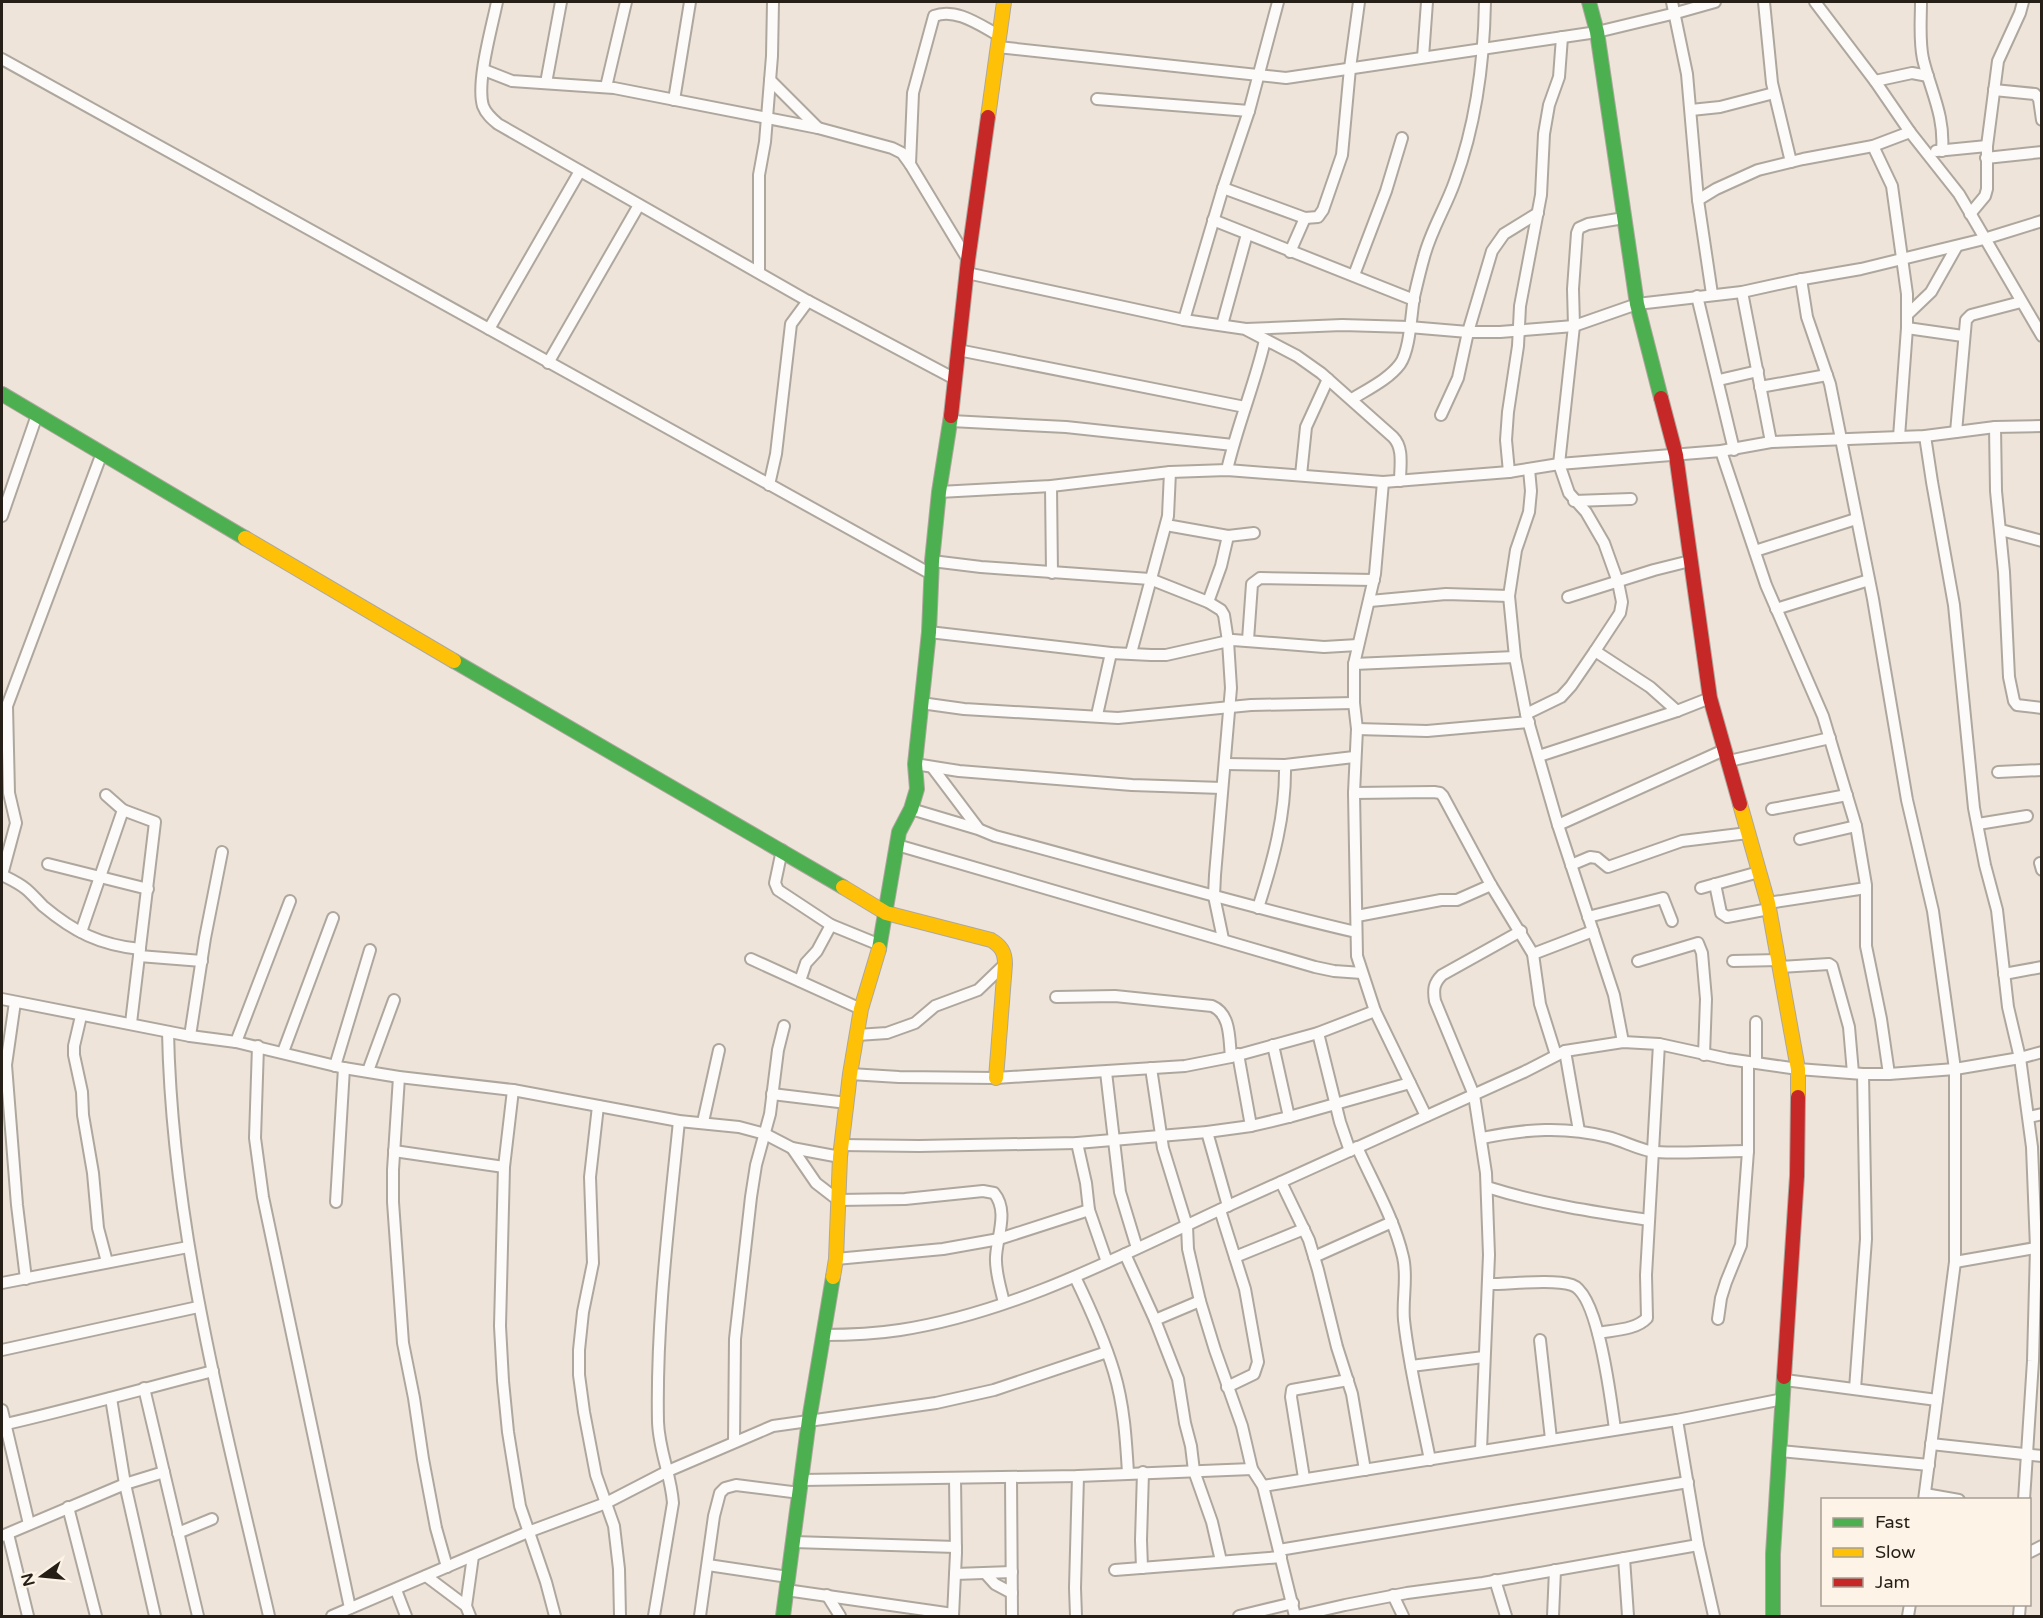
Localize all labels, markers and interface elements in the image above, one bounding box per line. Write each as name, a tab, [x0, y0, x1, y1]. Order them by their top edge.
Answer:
legend	[1821, 1498, 2031, 1606]
text: Fast	[1875, 1511, 1910, 1533]
text: Slow	[1875, 1541, 1916, 1563]
north arrow	[12, 1546, 72, 1606]
text: N	[17, 1571, 40, 1588]
text: Jam	[1875, 1571, 1910, 1593]

